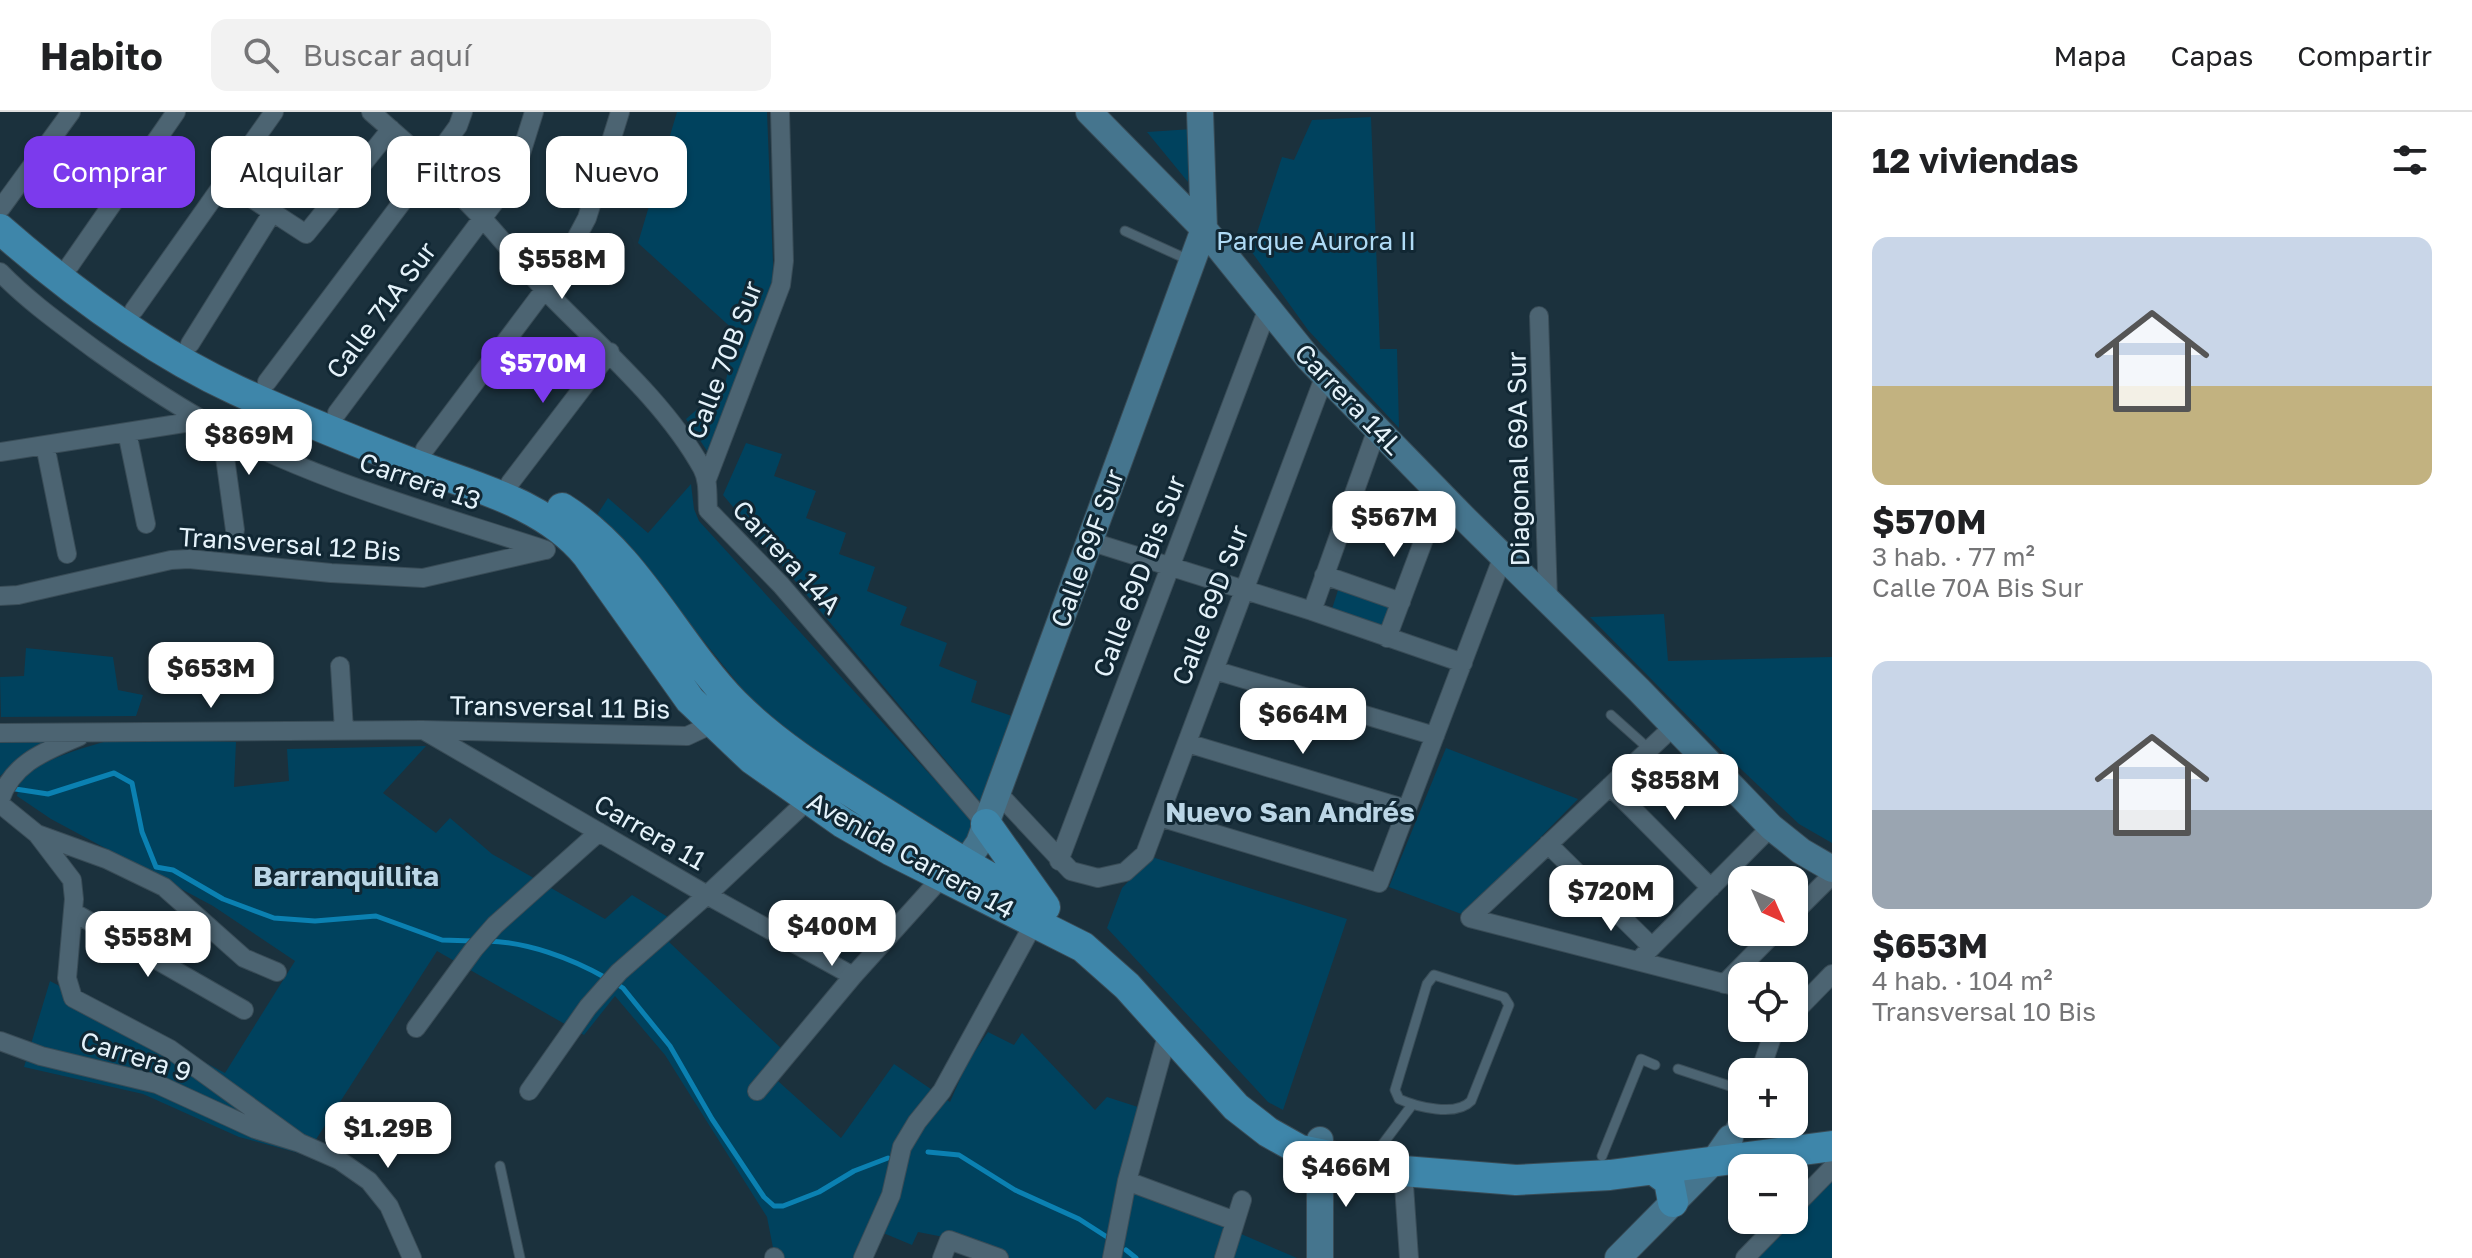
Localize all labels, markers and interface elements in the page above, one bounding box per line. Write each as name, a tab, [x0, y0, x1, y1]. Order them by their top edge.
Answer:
search box	[211, 19, 771, 91]
text: Habito	[40, 33, 163, 78]
icon: search	[239, 33, 283, 77]
text: Buscar aquí	[303, 37, 471, 73]
text: Mapa	[2054, 39, 2126, 72]
text: Capas	[2170, 39, 2253, 72]
text: Compartir	[2297, 39, 2432, 72]
chip: Comprar	[24, 136, 195, 208]
chip: Alquilar	[211, 136, 371, 208]
chip: Filtros	[387, 136, 530, 208]
chip: Nuevo	[546, 136, 687, 208]
icon: filters	[2388, 138, 2432, 182]
text: 12 viviendas	[1872, 140, 2078, 180]
park label: Parque Aurora II	[1216, 225, 1416, 256]
pin: $558M	[506, 233, 618, 301]
street label: Calle 71A Sur	[320, 236, 442, 384]
text: $558M	[518, 243, 606, 274]
street label: Calle 70B Sur	[680, 277, 768, 443]
icon: home	[2080, 289, 2224, 433]
pin: $570M	[487, 337, 599, 405]
street label: Carrera 14L	[1289, 337, 1410, 461]
text: $570M	[499, 347, 587, 378]
street label: Diagonal 69A Sur	[1501, 351, 1535, 567]
pin: $869M	[193, 409, 305, 477]
text: $869M	[204, 419, 294, 450]
street label: Carrera 13	[355, 446, 485, 516]
street label: Calle 69F Sur	[1044, 465, 1130, 631]
street label: Calle 69D Bis Sur	[1086, 471, 1192, 681]
pin: $567M	[1338, 491, 1450, 559]
street label: Carrera 14A	[726, 494, 848, 620]
text: $567M	[1350, 501, 1438, 532]
text: $570M	[1872, 501, 1986, 541]
street label: Transversal 12 Bis	[178, 521, 402, 567]
street label: Calle 69D Sur	[1165, 521, 1255, 689]
text: 3 hab. · 77 m²	[1872, 541, 2035, 572]
text: Calle 70A Bis Sur	[1872, 572, 2083, 603]
pin: $653M	[155, 642, 267, 710]
text: $653M	[167, 652, 255, 683]
pin: $664M	[1247, 688, 1359, 756]
street label: Transversal 11 Bis	[449, 690, 671, 724]
text: $664M	[1258, 698, 1348, 729]
icon: home	[2080, 713, 2224, 857]
pin: $858M	[1619, 754, 1731, 822]
text: $858M	[1630, 764, 1720, 795]
street label: Avenida Carrera 14	[802, 785, 1020, 925]
street label: Carrera 11	[589, 788, 711, 876]
district label: Nuevo San Andrés	[1165, 795, 1415, 828]
district label: Barranquillita	[253, 859, 439, 892]
pin: $720M	[1555, 865, 1667, 933]
north arrow	[1728, 866, 1808, 946]
map controls	[1728, 866, 1808, 1234]
text: $720M	[1567, 875, 1655, 906]
pin: $400M	[776, 900, 888, 968]
text: $400M	[787, 910, 877, 941]
pin: $558M	[92, 911, 204, 979]
text: $558M	[104, 921, 192, 952]
text: $653M	[1872, 925, 1988, 965]
button: locate	[1728, 962, 1808, 1042]
text: 4 hab. · 104 m²	[1872, 965, 2053, 996]
text: Transversal 10 Bis	[1872, 996, 2096, 1027]
street label: Carrera 9	[77, 1024, 195, 1088]
button: +	[1728, 1058, 1808, 1138]
pin: $1.29B	[323, 1102, 453, 1170]
text: $1.29B	[343, 1112, 433, 1143]
pin: $466M	[1290, 1141, 1402, 1209]
text: $466M	[1301, 1151, 1391, 1182]
button: −	[1728, 1154, 1808, 1234]

